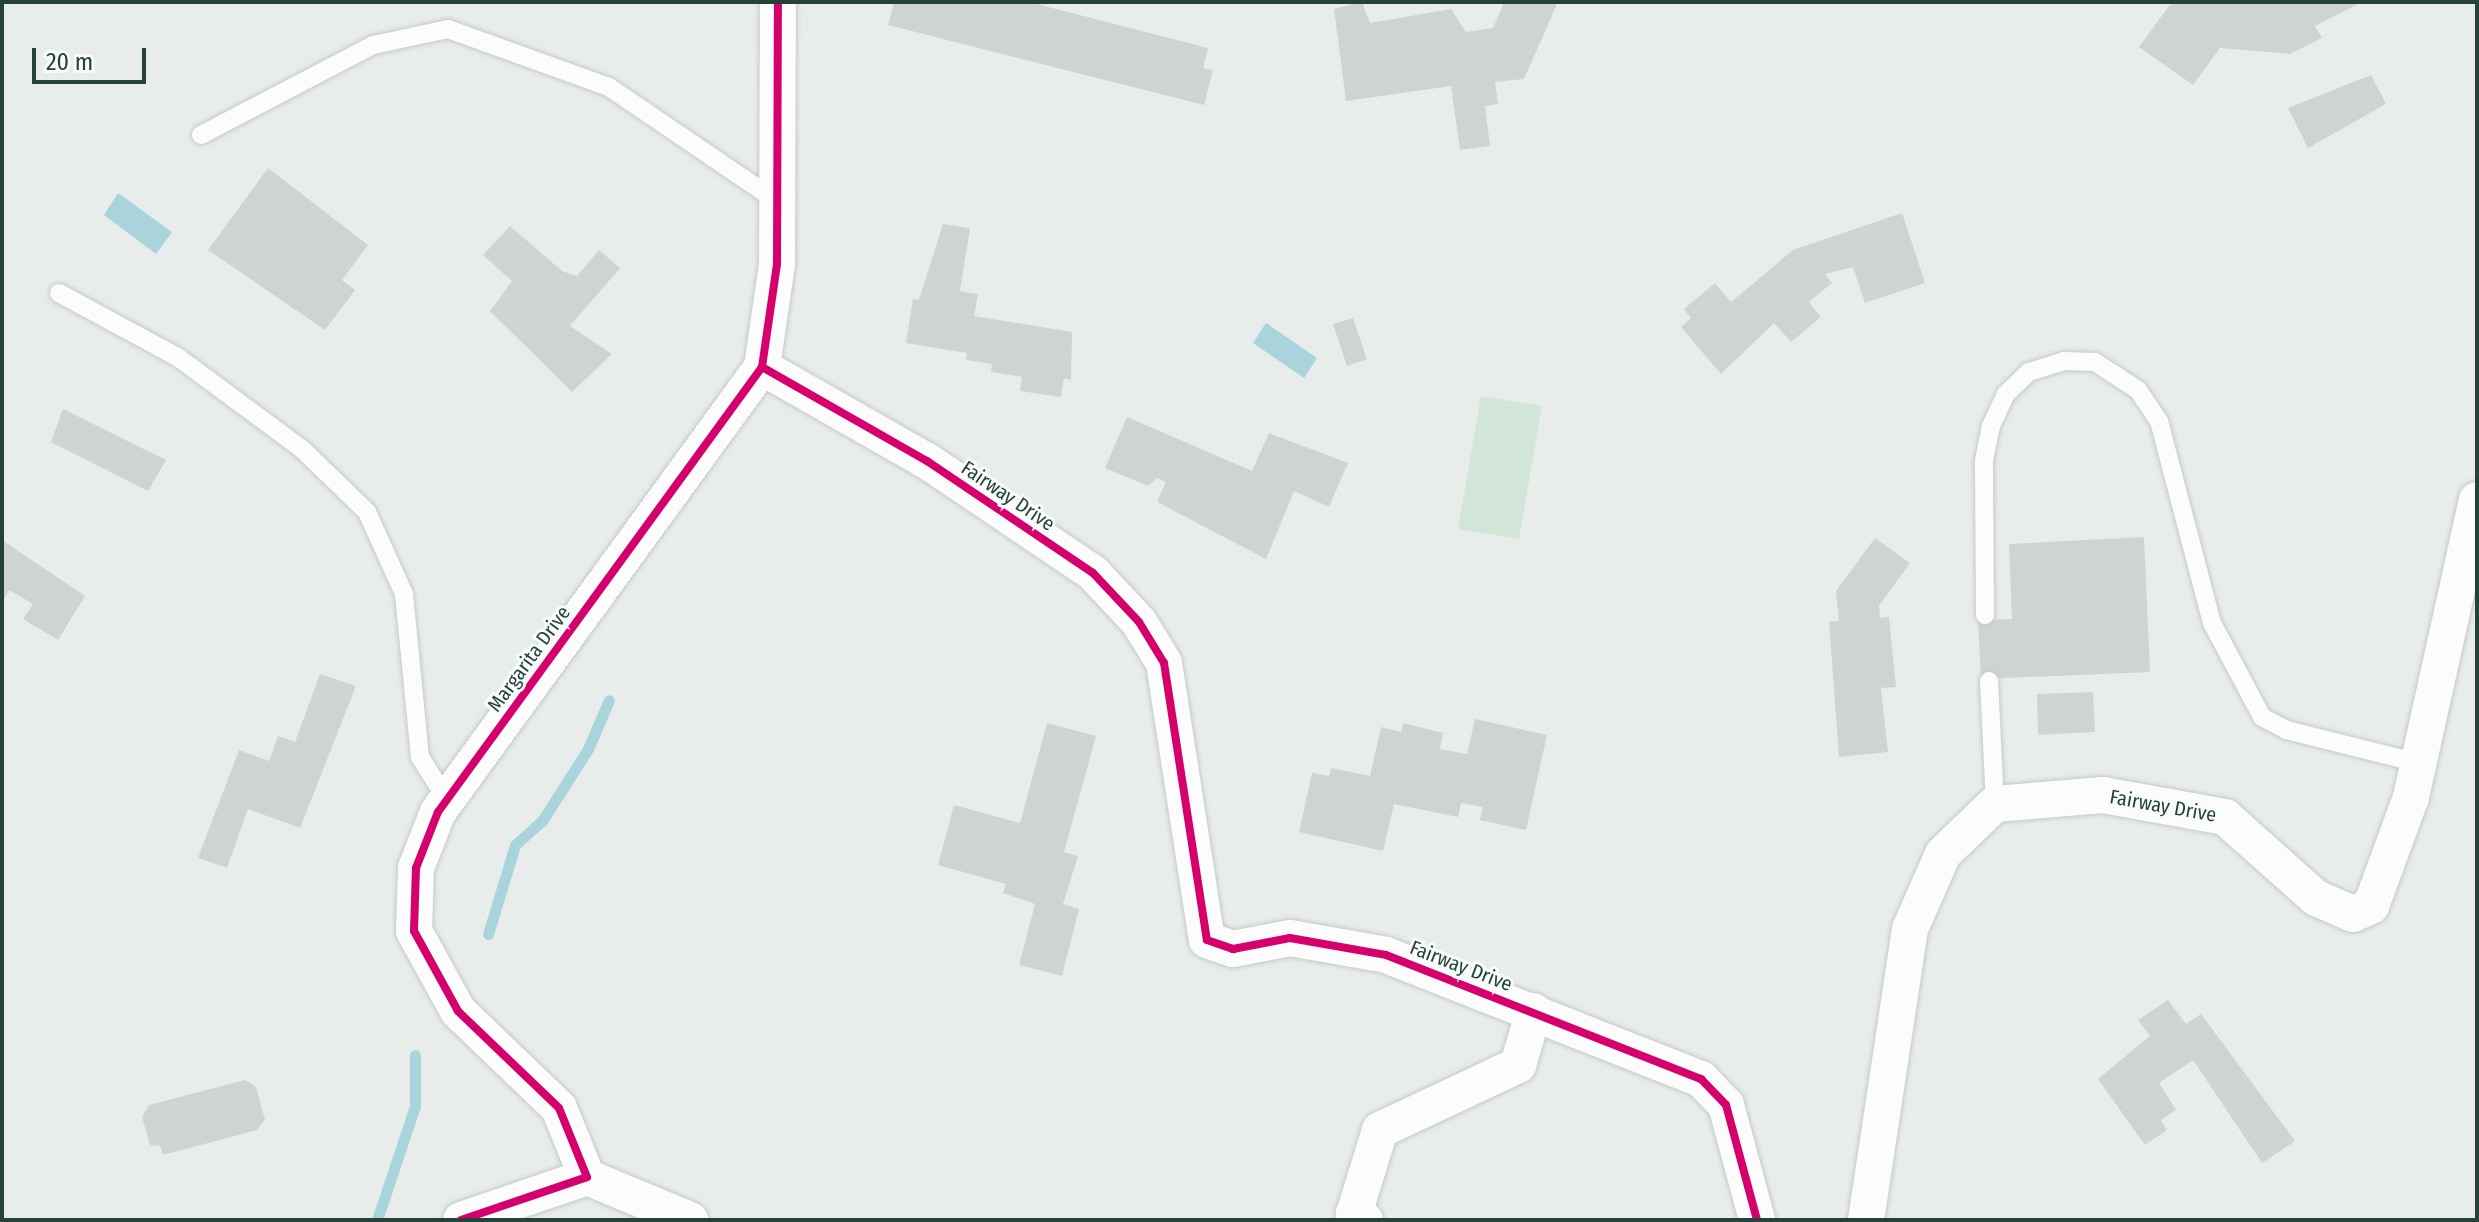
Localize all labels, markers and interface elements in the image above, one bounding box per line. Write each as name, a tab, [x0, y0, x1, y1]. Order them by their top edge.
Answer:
scale bar	[36, 32, 150, 82]
text: 20 m	[46, 48, 93, 76]
street label: Fairway Drive	[957, 456, 1059, 536]
street label: Margarita Drive	[483, 601, 575, 717]
street label: Fairway Drive	[2108, 785, 2218, 827]
street label: Fairway Drive	[1406, 936, 1516, 996]

